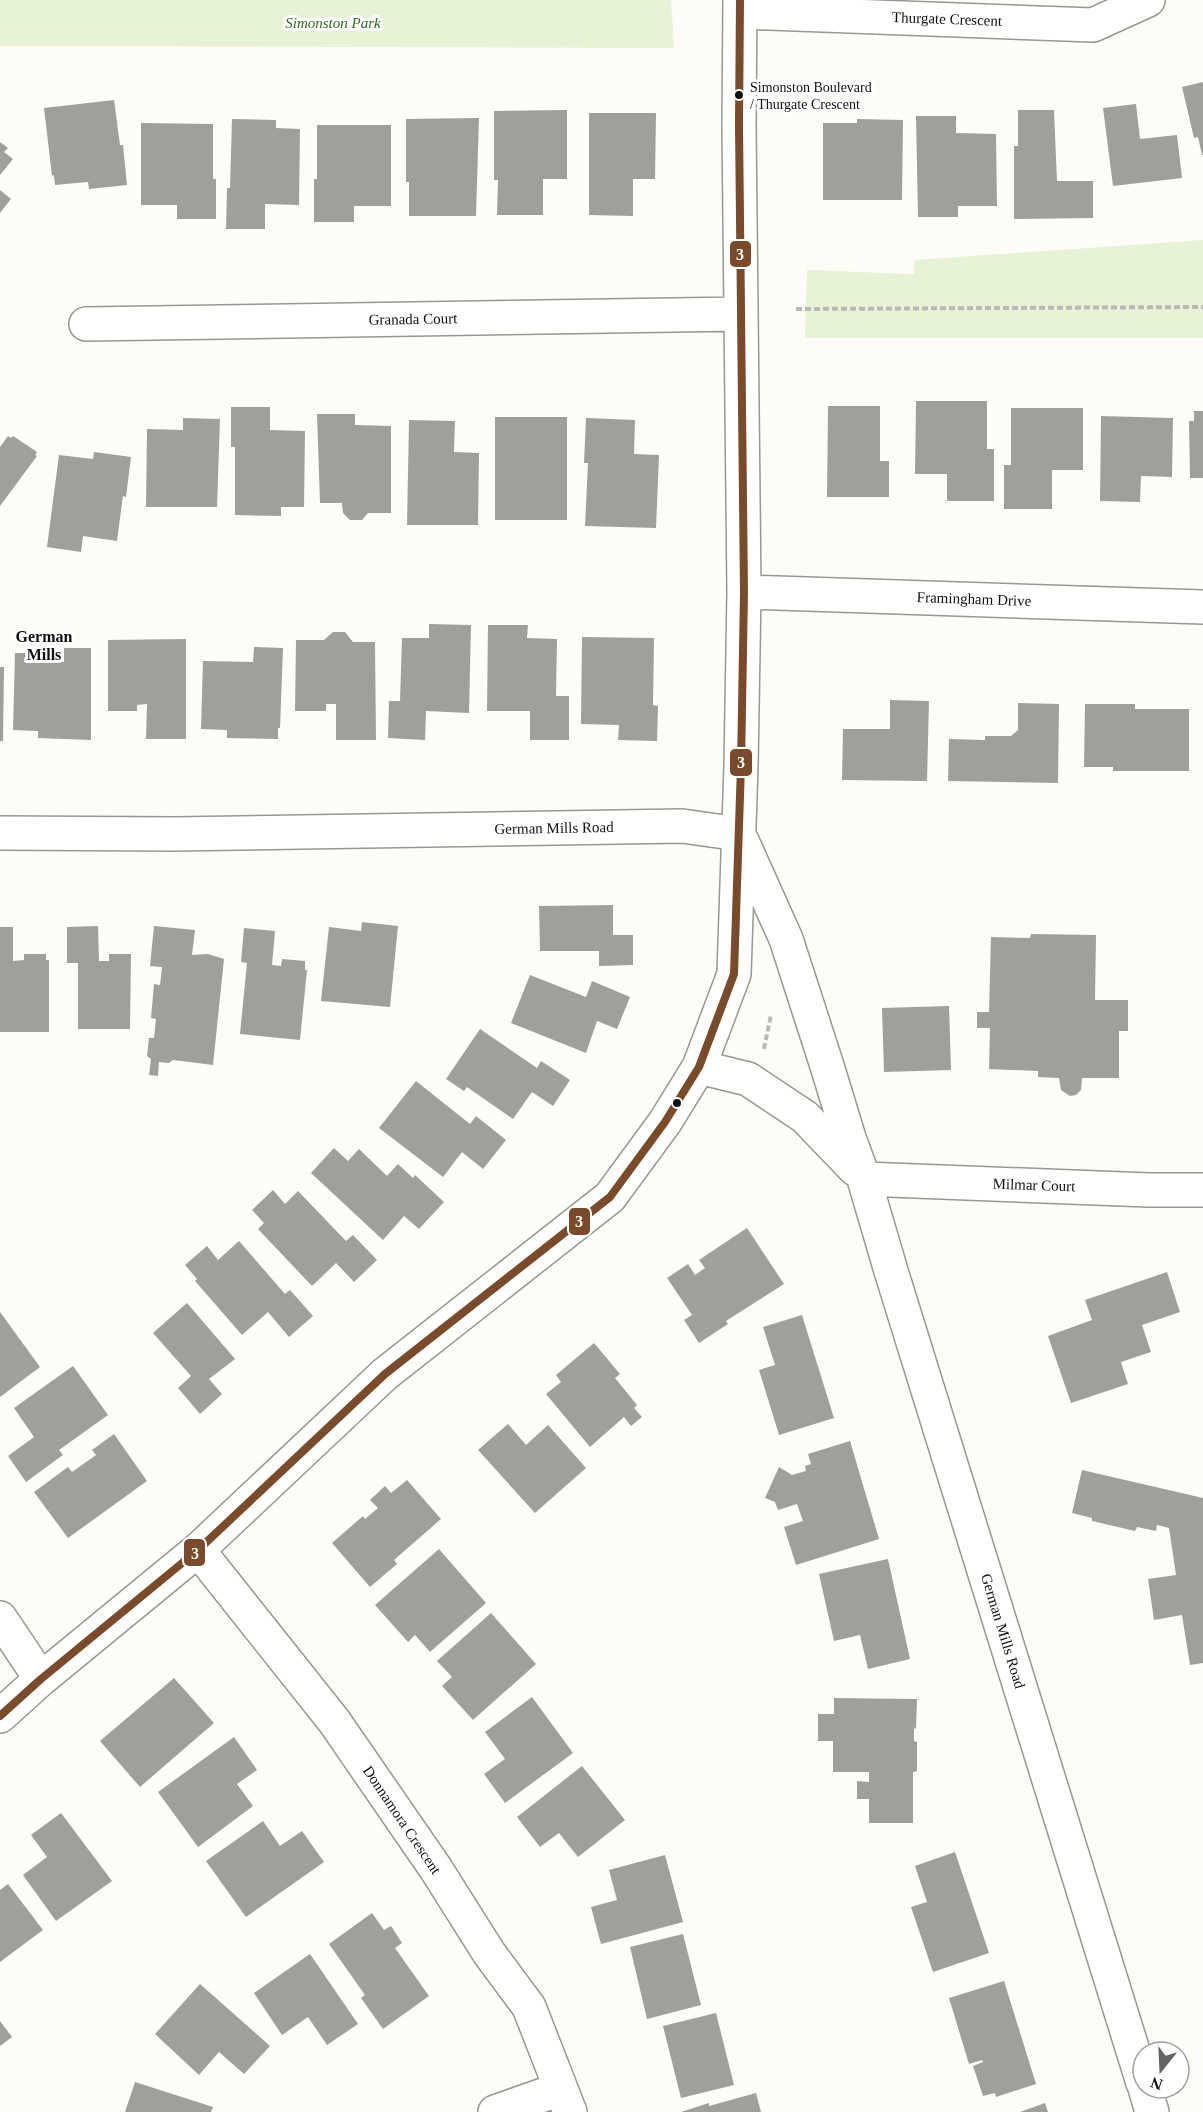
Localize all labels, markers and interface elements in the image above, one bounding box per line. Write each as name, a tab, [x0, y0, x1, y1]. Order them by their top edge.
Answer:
street label: Thurgate Crescent	[892, 9, 1003, 29]
park label: Simonston Park	[285, 15, 381, 31]
place label: Simonston Boulevard / Thurgate Crescent	[750, 80, 872, 112]
marker: Simonston Boulevard / Thurgate Crescent	[733, 89, 745, 101]
line badge: 3	[729, 240, 752, 268]
text: 3	[736, 246, 744, 263]
street label: Granada Court	[369, 310, 458, 328]
street label: Framingham Drive	[916, 589, 1032, 609]
district label: German Mills	[16, 628, 73, 663]
line badge: 3	[729, 748, 753, 777]
text: 3	[737, 754, 745, 771]
street label: German Mills Road	[494, 819, 614, 837]
unlabelled marker	[671, 1097, 683, 1109]
street label: Milmar Court	[992, 1176, 1077, 1194]
line badge: 3	[568, 1207, 591, 1236]
text: 3	[575, 1213, 583, 1230]
line badge: 3	[183, 1538, 206, 1567]
text: 3	[191, 1545, 199, 1562]
street label: German Mills Road	[978, 1572, 1028, 1691]
street label: Donnamora Crescent	[360, 1763, 445, 1878]
north arrow	[1131, 2040, 1191, 2100]
text: N	[1148, 2074, 1165, 2094]

